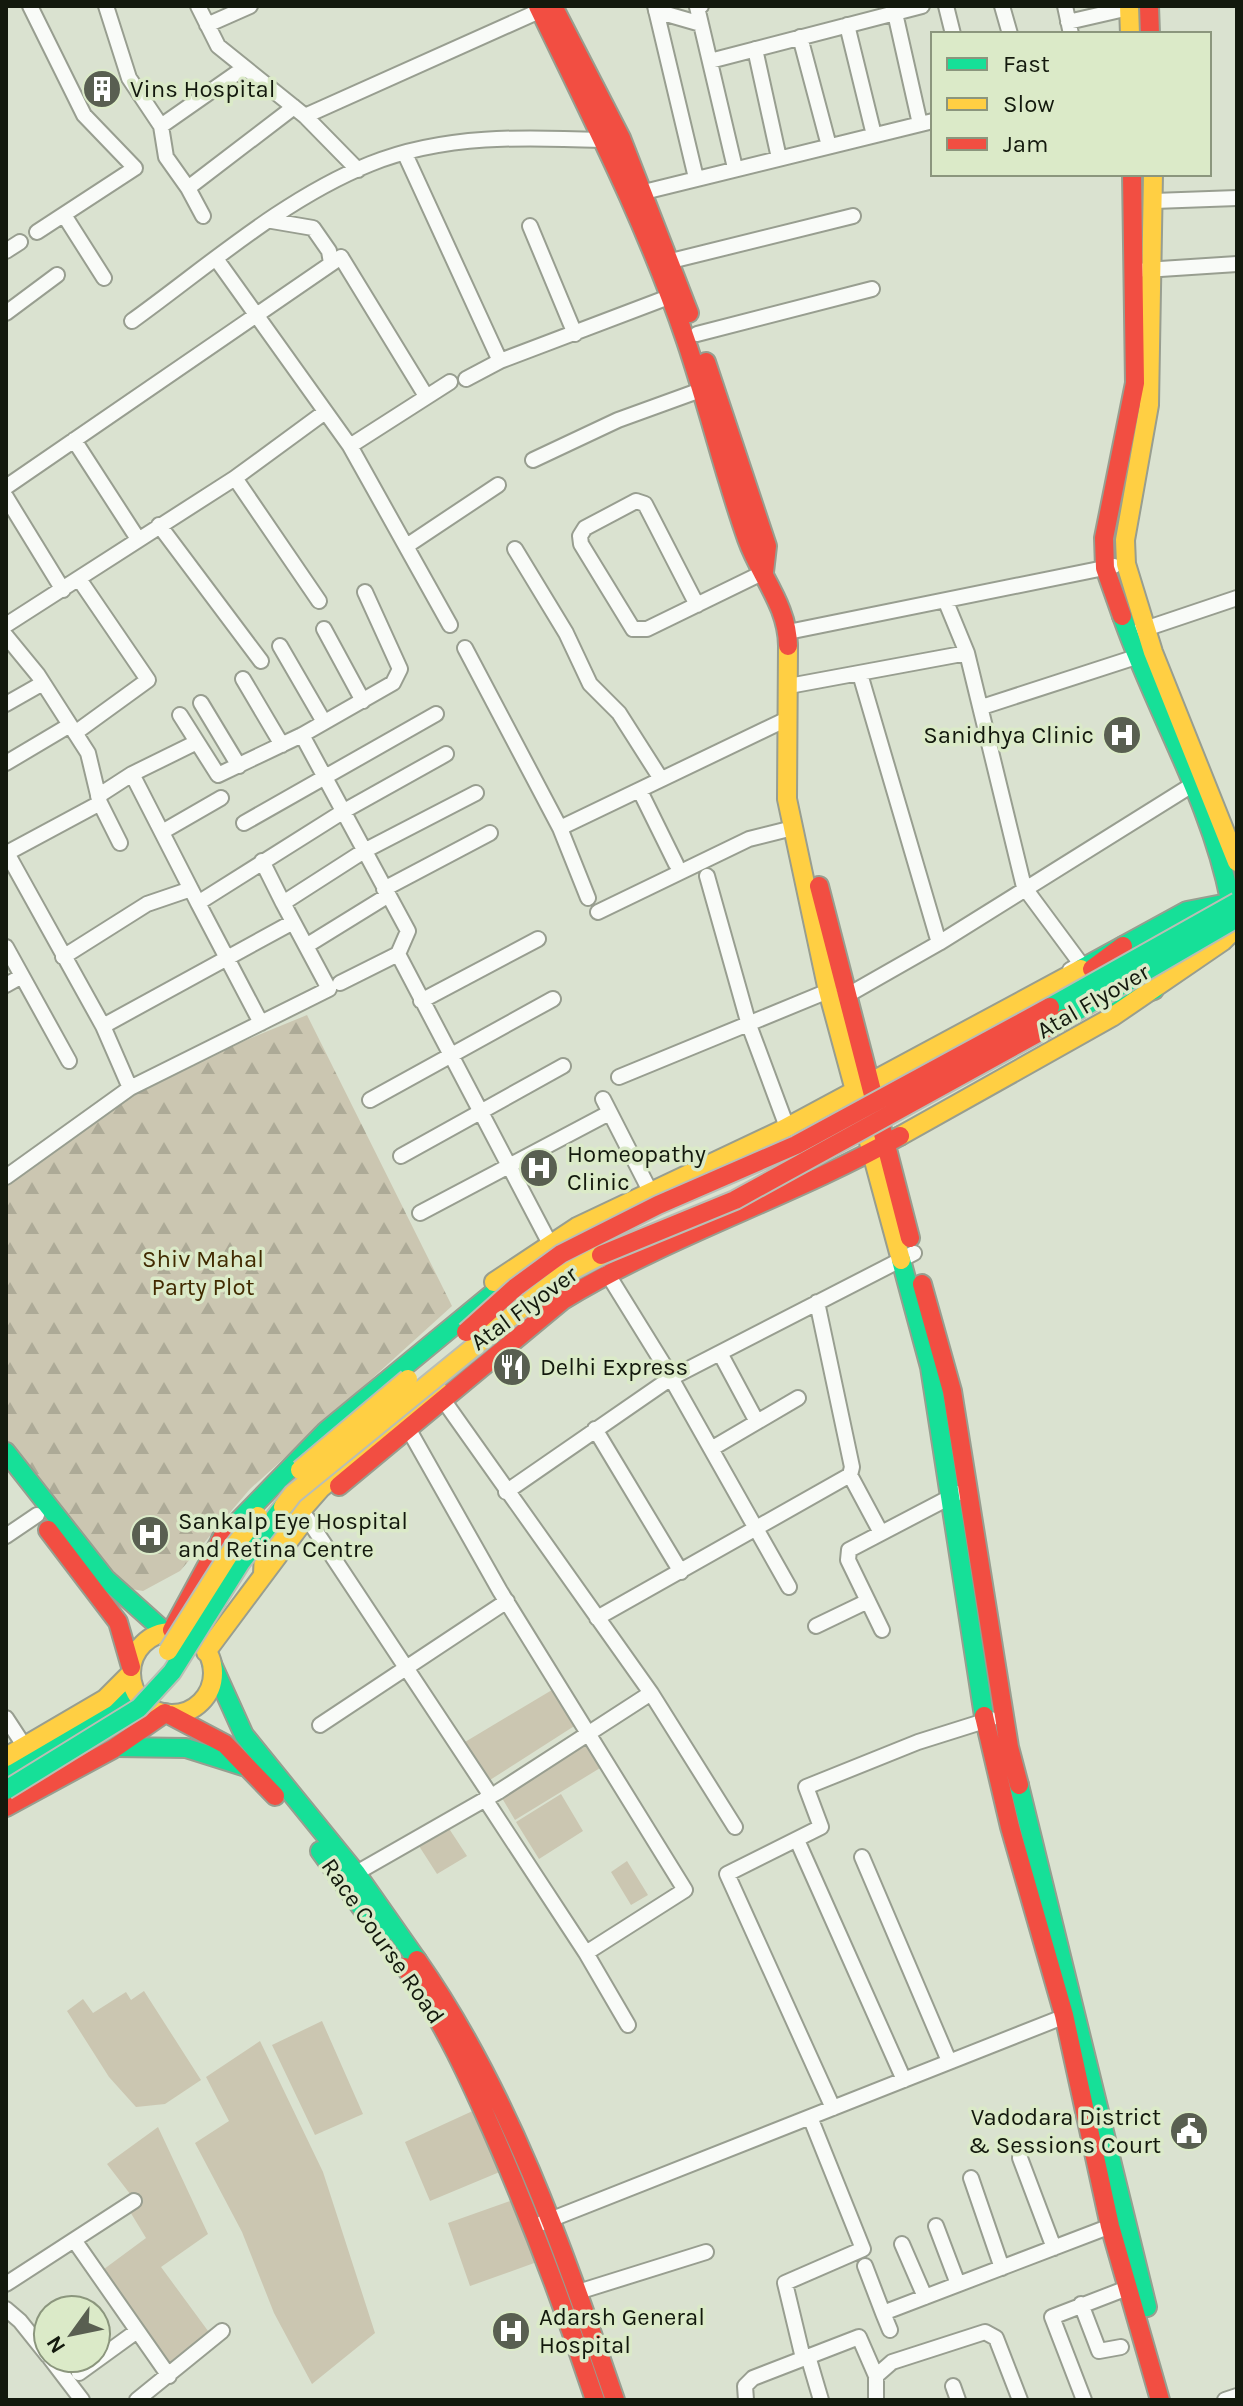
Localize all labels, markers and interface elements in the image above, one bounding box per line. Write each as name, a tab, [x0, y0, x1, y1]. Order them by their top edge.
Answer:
legend	[931, 32, 1211, 176]
text: Fast	[1003, 50, 1050, 78]
building icon: Vins Hospital	[81, 68, 123, 110]
place label: Vins Hospital	[130, 75, 275, 103]
text: Slow	[1003, 90, 1055, 118]
text: Jam	[1003, 130, 1048, 158]
hospital icon: Sanidhya Clinic	[1101, 714, 1143, 756]
place label: Sanidhya Clinic	[923, 721, 1094, 749]
street label: Atal Flyover	[1032, 957, 1154, 1044]
place label: Homeopathy Clinic	[567, 1140, 706, 1196]
hospital icon: Homeopathy Clinic	[518, 1147, 560, 1189]
park label: Shiv Mahal Party Plot	[142, 1245, 264, 1301]
street label: Atal Flyover	[465, 1260, 583, 1356]
restaurant icon: Delhi Express	[491, 1346, 533, 1388]
place label: Delhi Express	[540, 1353, 688, 1381]
place label: Sankalp Eye Hospital and Retina Centre	[178, 1507, 408, 1563]
hospital icon: Sankalp Eye Hospital and Retina Centre	[129, 1514, 171, 1556]
street label: Race Course Road	[316, 1853, 450, 2029]
place label: Vadodara District & Sessions Court	[968, 2103, 1161, 2159]
public building icon: Vadodara District & Sessions Court	[1168, 2110, 1210, 2152]
north arrow	[32, 2294, 112, 2374]
place label: Adarsh General Hospital	[539, 2303, 705, 2359]
hospital icon: Adarsh General Hospital	[490, 2310, 532, 2352]
text: N	[41, 2331, 71, 2358]

